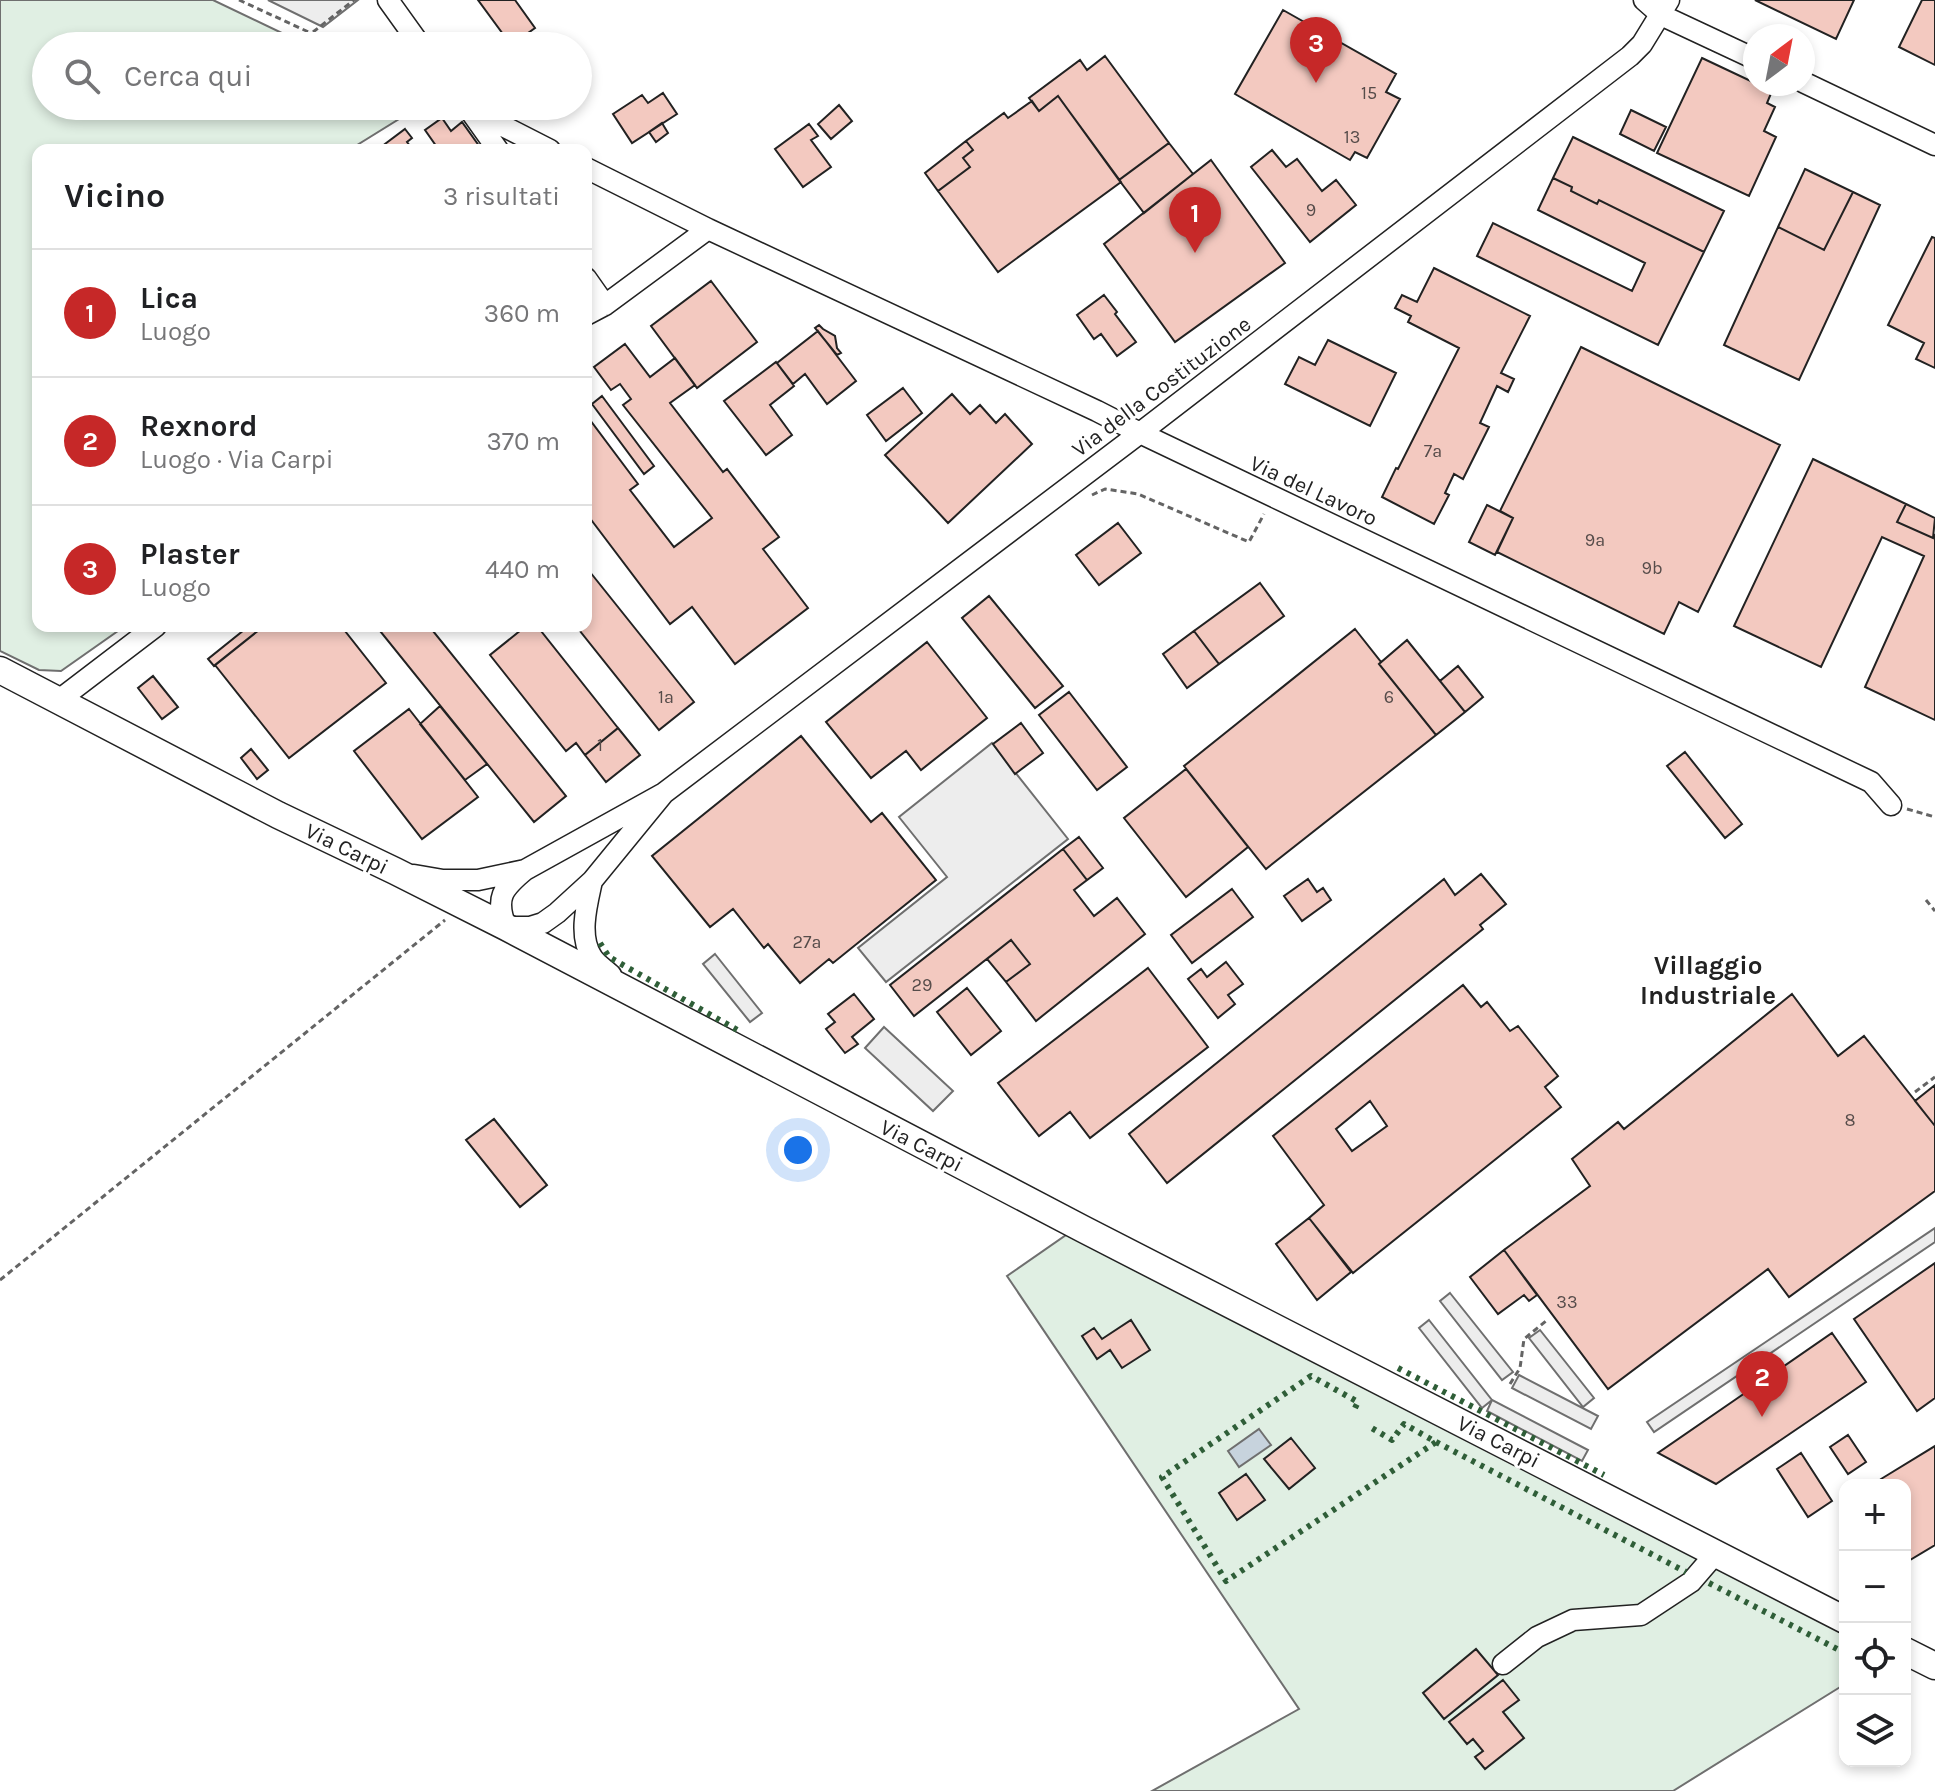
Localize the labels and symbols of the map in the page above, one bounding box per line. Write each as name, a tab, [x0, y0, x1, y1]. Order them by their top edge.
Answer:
pin: 3	[1290, 17, 1342, 83]
north arrow	[1743, 24, 1815, 96]
house number: 15	[1361, 82, 1377, 104]
house number: 13	[1344, 126, 1360, 148]
pin: 1	[1169, 187, 1221, 253]
house number: 9	[1306, 199, 1316, 221]
street label: Via della Costituzione	[1067, 311, 1256, 463]
house number: 7a	[1424, 440, 1442, 462]
street label: Via del Lavoro	[1246, 450, 1381, 532]
house number: 9a	[1585, 529, 1605, 551]
house number: 9b	[1641, 557, 1663, 579]
house number: 1a	[658, 686, 674, 708]
house number: 6	[1384, 686, 1394, 708]
house number: 1	[597, 734, 603, 756]
street label: Via Carpi	[301, 818, 392, 880]
house number: 27a	[793, 931, 821, 953]
district label: Villaggio Industriale	[1640, 950, 1776, 1011]
house number: 29	[912, 974, 932, 996]
house number: 8	[1844, 1109, 1856, 1131]
street label: Via Carpi	[876, 1114, 967, 1178]
your location	[778, 1130, 818, 1170]
house number: 33	[1556, 1291, 1578, 1313]
pin: 2	[1736, 1351, 1788, 1417]
street label: Via Carpi	[1453, 1410, 1544, 1474]

